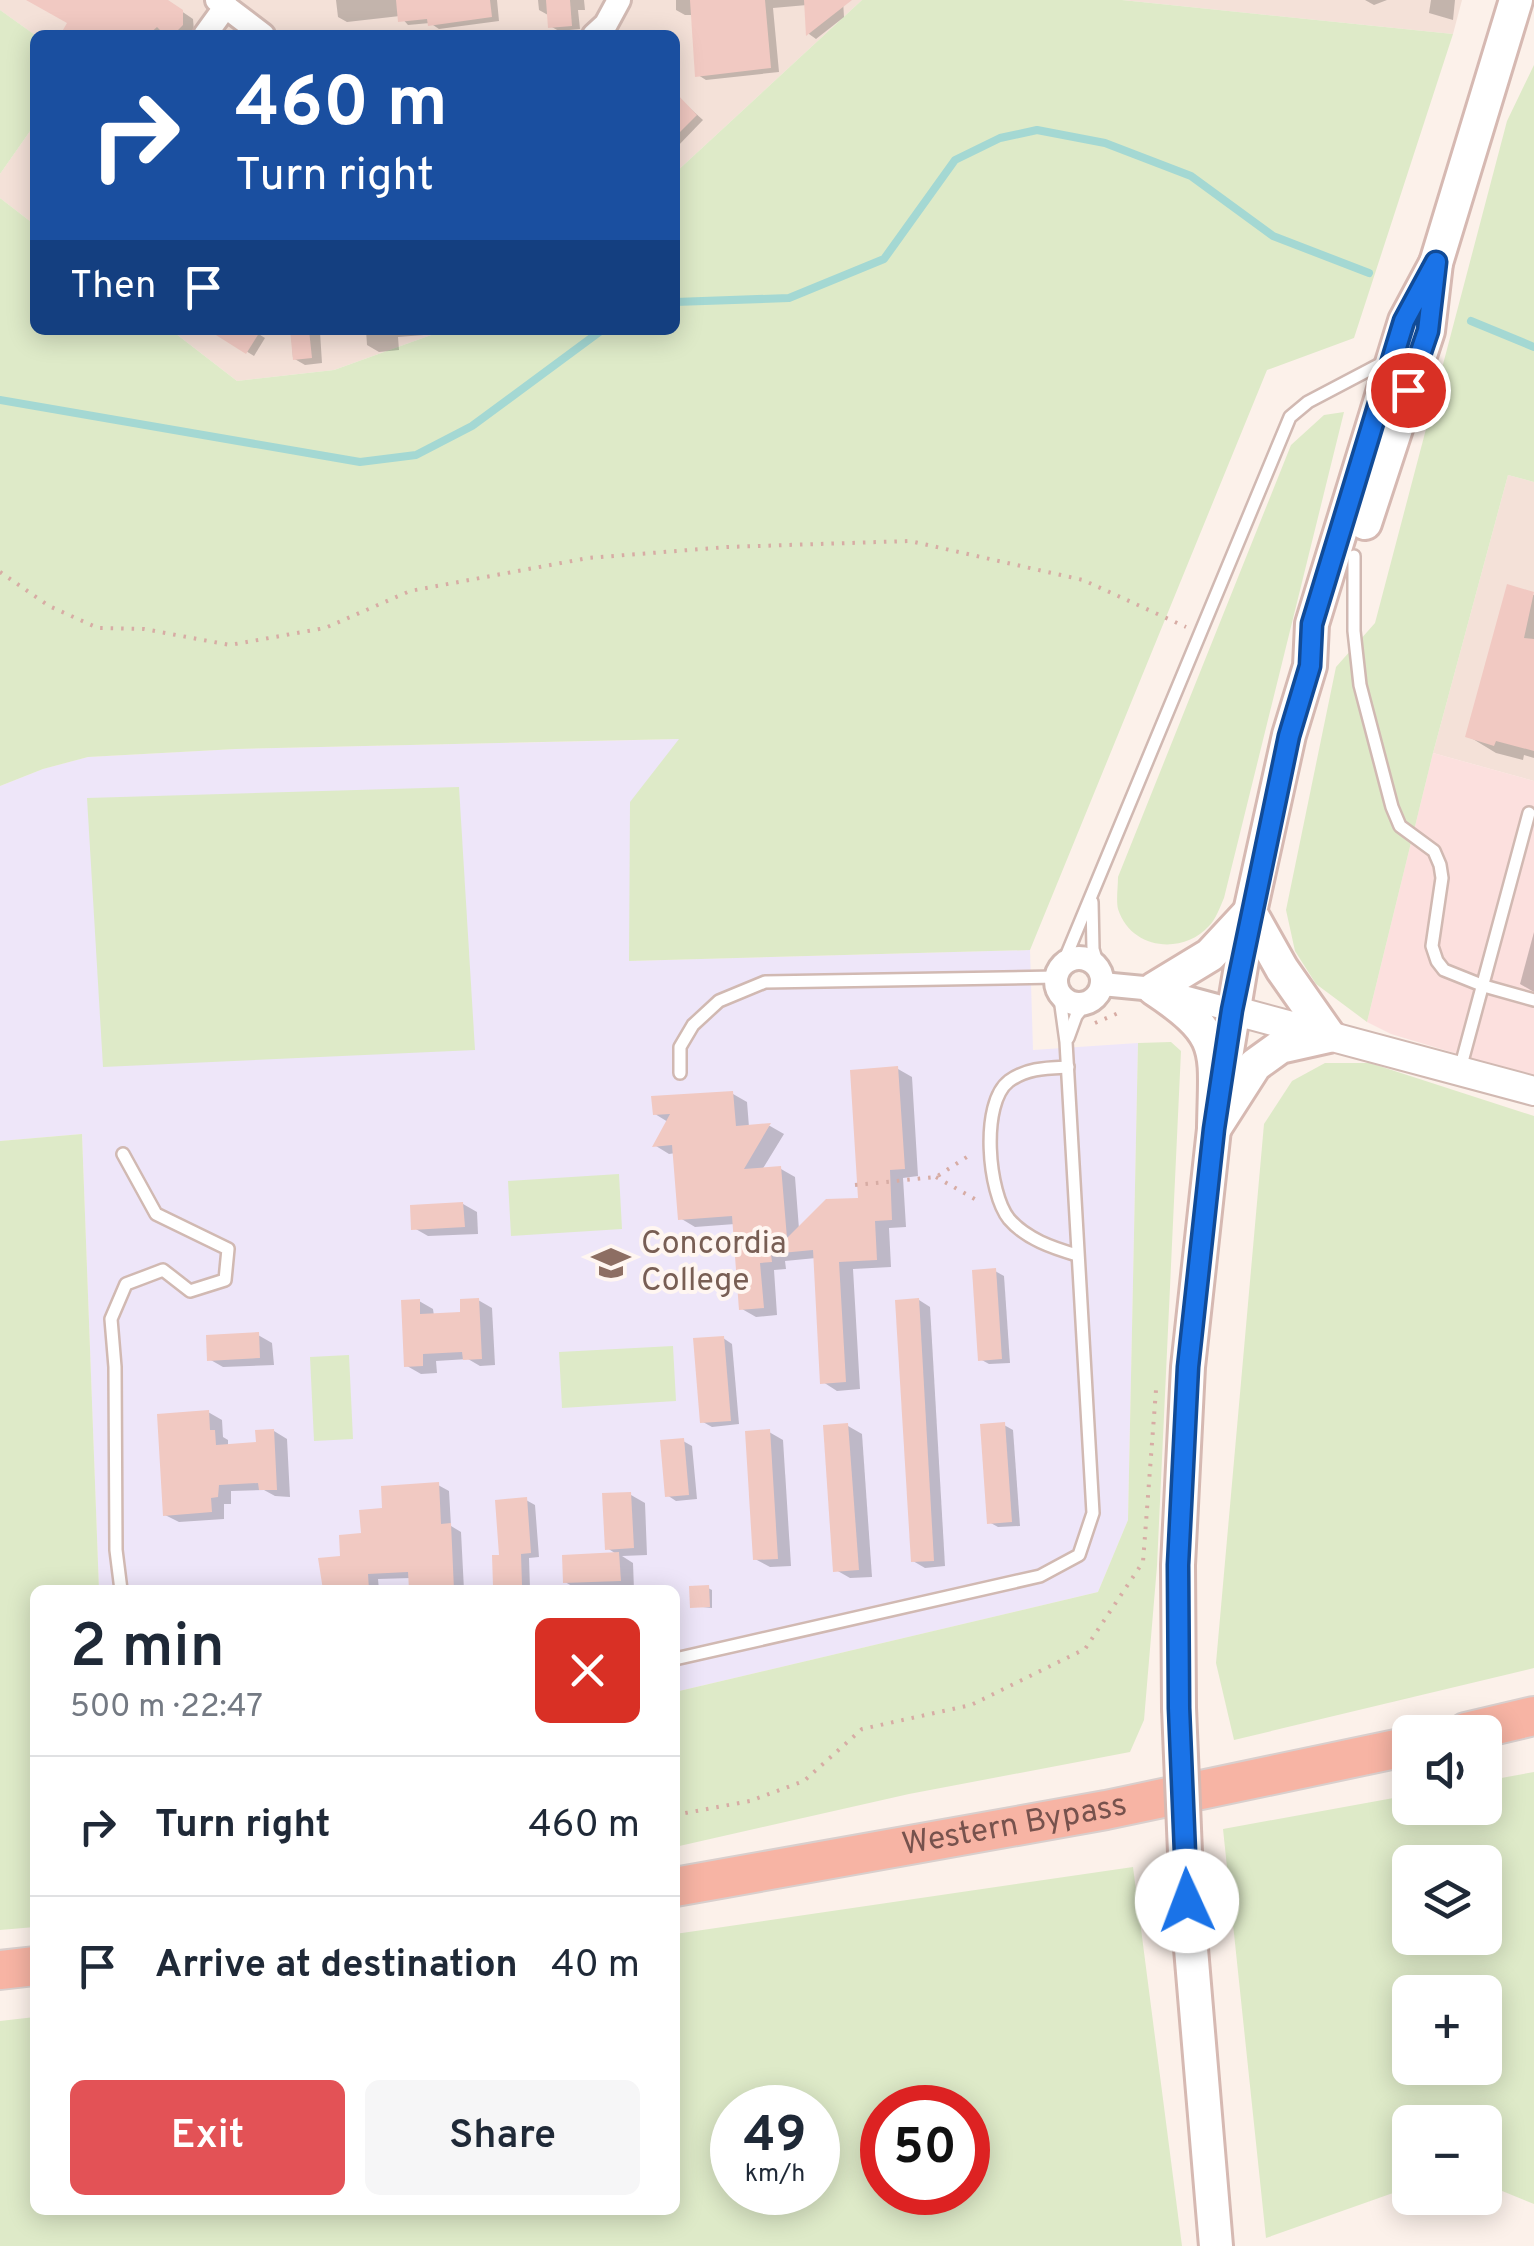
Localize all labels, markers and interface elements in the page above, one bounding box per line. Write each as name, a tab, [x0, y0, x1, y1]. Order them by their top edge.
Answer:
text: 460 m	[235, 62, 448, 151]
icon: right	[70, 70, 200, 200]
text: Turn right	[235, 149, 434, 206]
icon: arrive	[176, 260, 231, 315]
text: Then	[70, 263, 156, 312]
pin	[1366, 348, 1451, 433]
icon: arrive	[1381, 363, 1436, 418]
place label: Concordia College	[641, 1225, 787, 1302]
school or university icon: Concordia College	[590, 1242, 632, 1284]
text: 2 min	[70, 1612, 225, 1688]
button: close	[535, 1618, 640, 1723]
text: 500 m · 22:47	[70, 1688, 263, 1728]
map controls	[1392, 1715, 1502, 2215]
button: sound	[1392, 1715, 1502, 1825]
street label: Western Bypass	[899, 1786, 1131, 1866]
icon: right	[70, 1799, 125, 1854]
text: Turn right	[155, 1802, 330, 1851]
text: 460 m	[528, 1802, 640, 1851]
button: layers	[1392, 1845, 1502, 1955]
position arrow	[1135, 1849, 1239, 1953]
icon: arrive	[70, 1939, 125, 1994]
text: Arrive at destination	[155, 1942, 518, 1991]
text: 40 m	[551, 1942, 640, 1991]
button: +	[1392, 1975, 1502, 2085]
button: Exit	[70, 2080, 345, 2195]
button: Share	[365, 2080, 640, 2195]
speed limit sign: 50	[860, 2085, 990, 2215]
button: −	[1392, 2105, 1502, 2215]
text: 49	[744, 2106, 806, 2169]
text: km/h	[745, 2159, 805, 2191]

